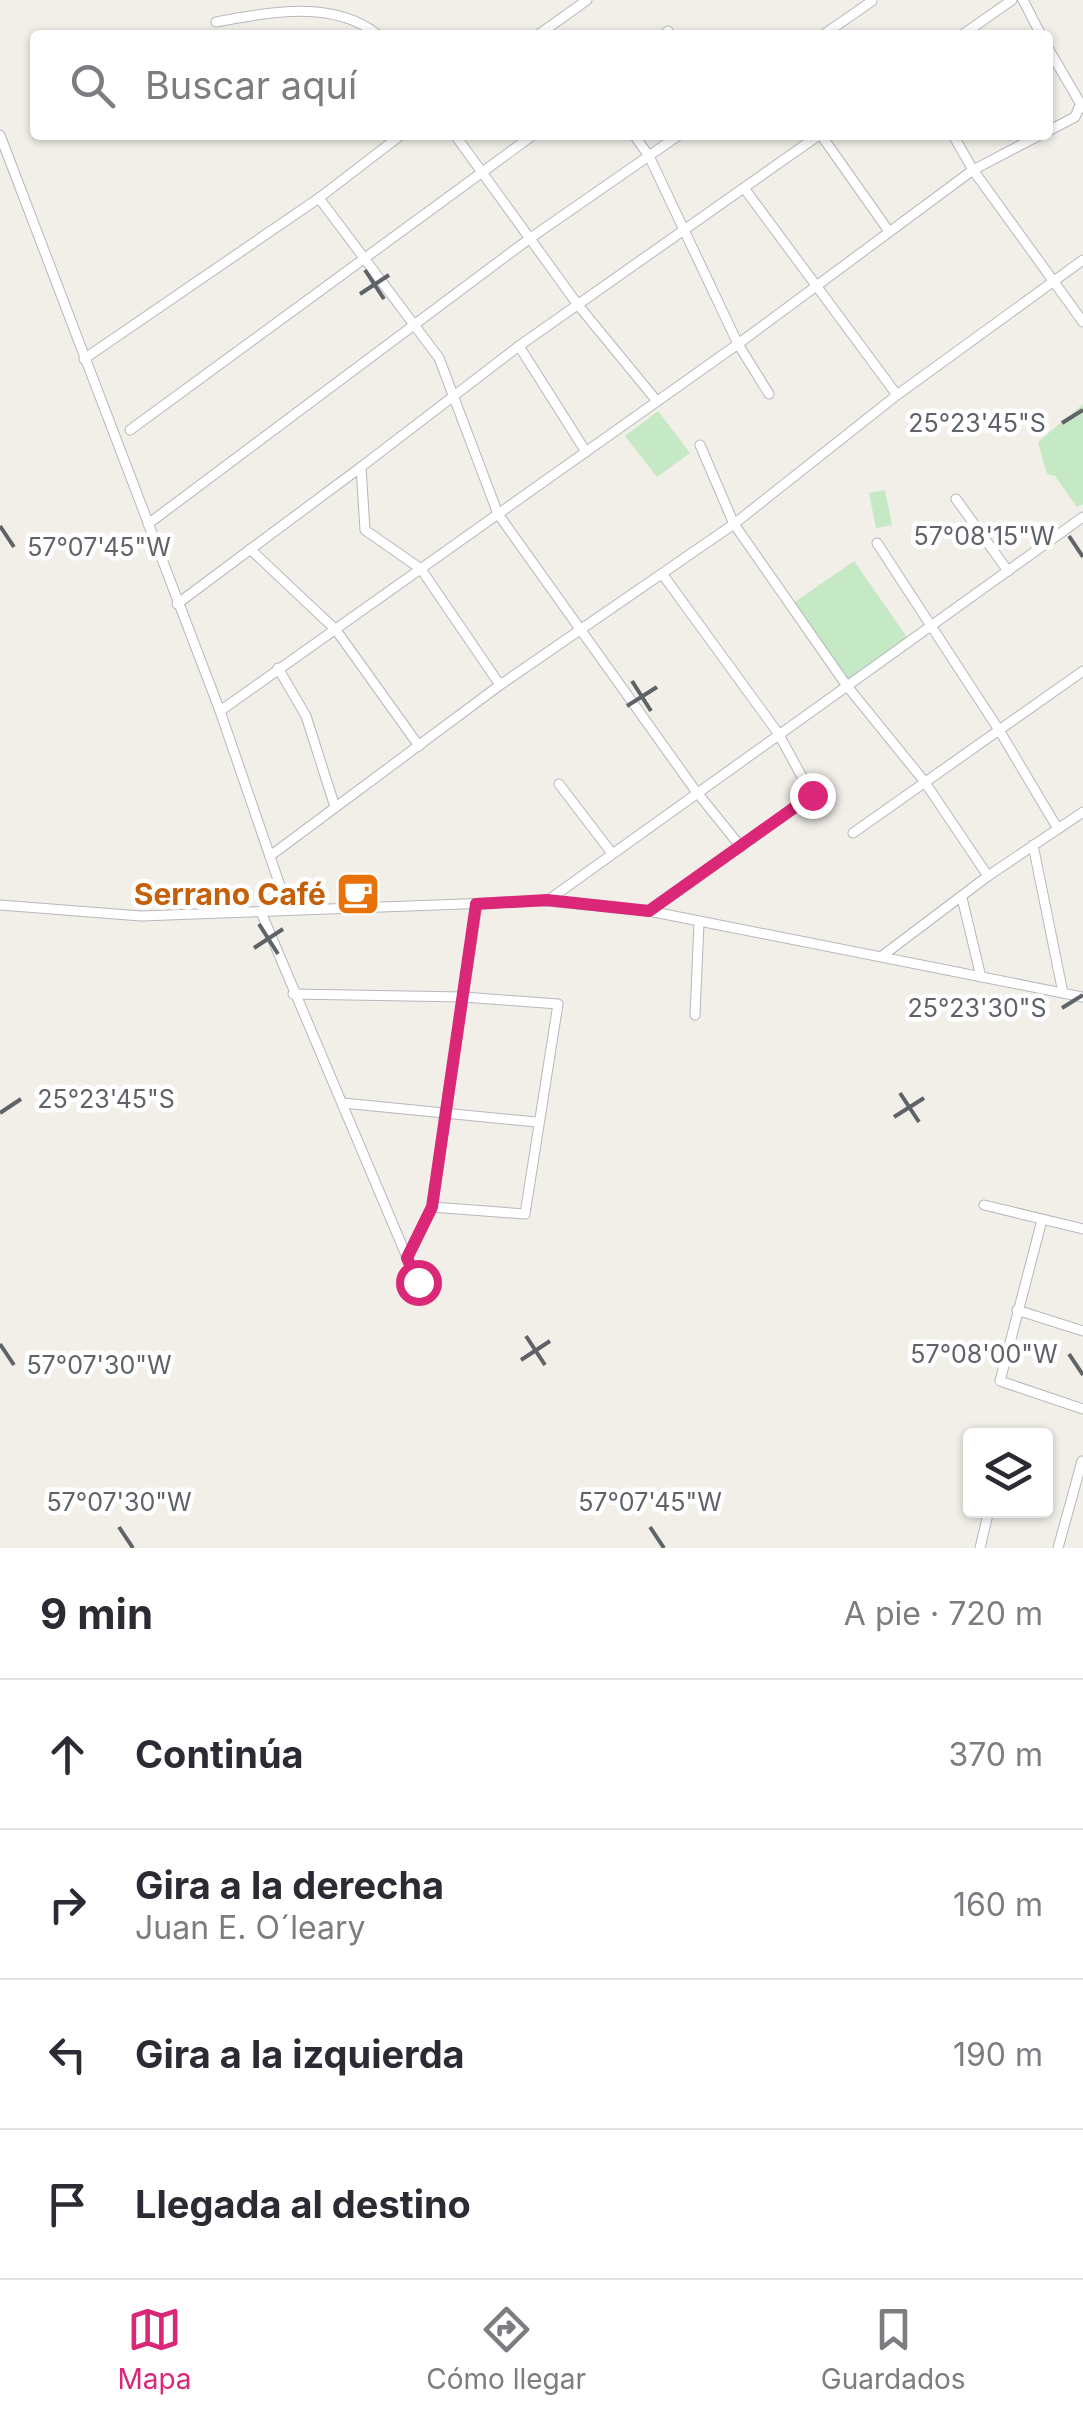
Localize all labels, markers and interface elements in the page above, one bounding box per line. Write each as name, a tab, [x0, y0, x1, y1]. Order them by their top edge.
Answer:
search box	[30, 30, 1053, 140]
icon: search	[65, 58, 120, 113]
text: Buscar aquí	[145, 62, 357, 108]
text: 25°23'45"S	[908, 408, 1046, 438]
text: 57°08'15"W	[913, 521, 1055, 551]
text: 57°07'45"W	[27, 532, 171, 562]
route end	[790, 773, 836, 819]
cafe icon: Serrano Café	[335, 871, 381, 917]
place label: Serrano Café	[134, 876, 326, 912]
text: 25°23'30"S	[908, 993, 1046, 1023]
text: 25°23'45"S	[37, 1084, 175, 1114]
route start	[396, 1260, 442, 1306]
text: 57°08'00"W	[910, 1339, 1058, 1369]
text: 57°07'30"W	[26, 1350, 172, 1380]
map controls	[963, 1428, 1053, 1518]
button: layers	[963, 1428, 1053, 1518]
text: 57°07'30"W	[46, 1487, 192, 1517]
text: 57°07'45"W	[578, 1487, 722, 1517]
text: 9 min	[40, 1588, 153, 1639]
text: A pie · 720 m	[844, 1594, 1043, 1633]
icon: ahead	[40, 1727, 95, 1782]
text: Continúa	[135, 1731, 304, 1777]
text: 370 m	[948, 1735, 1043, 1774]
text: Gira a la derecha	[135, 1862, 444, 1908]
icon: right	[40, 1877, 95, 1932]
text: 160 m	[953, 1885, 1043, 1924]
text: Juan E. O´leary	[135, 1908, 366, 1947]
icon: left	[40, 2027, 95, 2082]
text: Gira a la izquierda	[135, 2031, 465, 2077]
text: 190 m	[953, 2035, 1043, 2074]
icon: arrive	[40, 2177, 95, 2232]
text: Llegada al destino	[135, 2181, 471, 2227]
tab: Mapa	[117, 2302, 192, 2396]
tab: Cómo llegar	[426, 2302, 586, 2396]
tab: Guardados	[821, 2302, 966, 2396]

